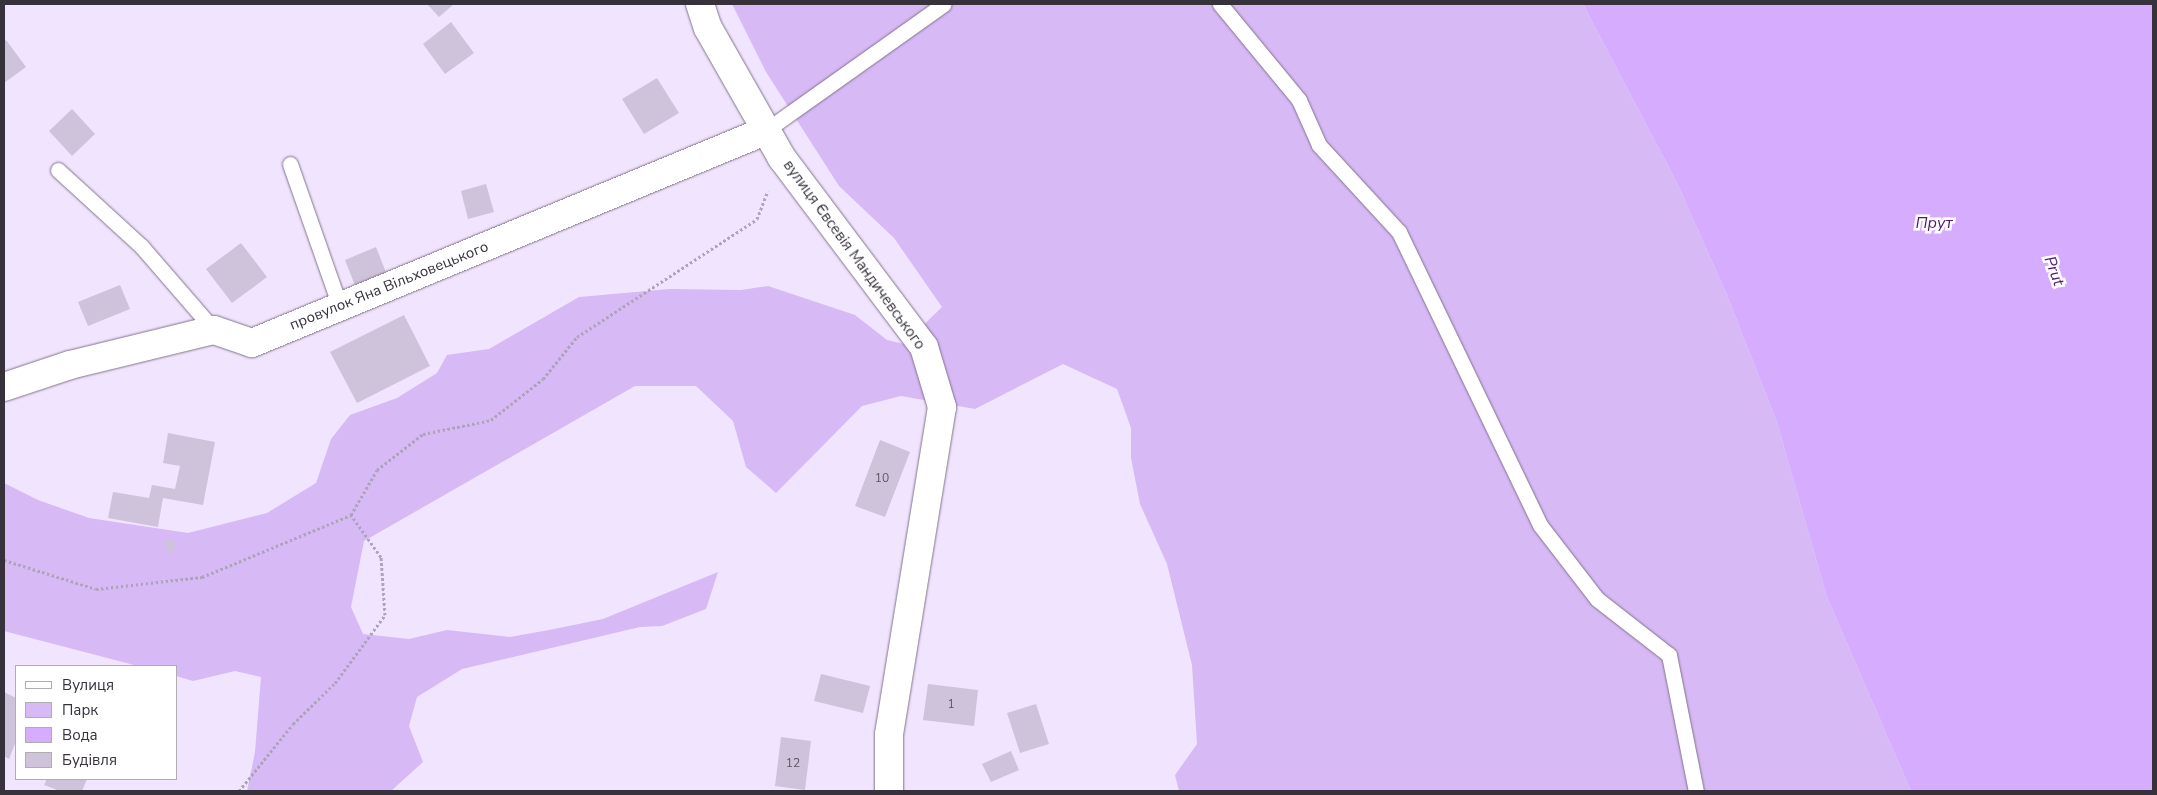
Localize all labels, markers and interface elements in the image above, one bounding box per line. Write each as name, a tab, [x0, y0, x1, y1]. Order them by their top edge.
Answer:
street label: вулиця Євсевія Мандичевського	[779, 157, 929, 353]
water label: Прут	[1915, 213, 1953, 233]
street label: провулок Яна Вільховецького	[287, 238, 491, 334]
water label: Prut	[2040, 253, 2068, 289]
house number: 10	[875, 472, 889, 486]
legend	[15, 665, 178, 780]
text: Вулиця	[62, 675, 114, 695]
house number: 1	[947, 698, 955, 712]
text: Парк	[62, 700, 98, 720]
text: Вода	[62, 725, 98, 745]
text: Будівля	[62, 750, 117, 770]
house number: 12	[786, 757, 800, 771]

